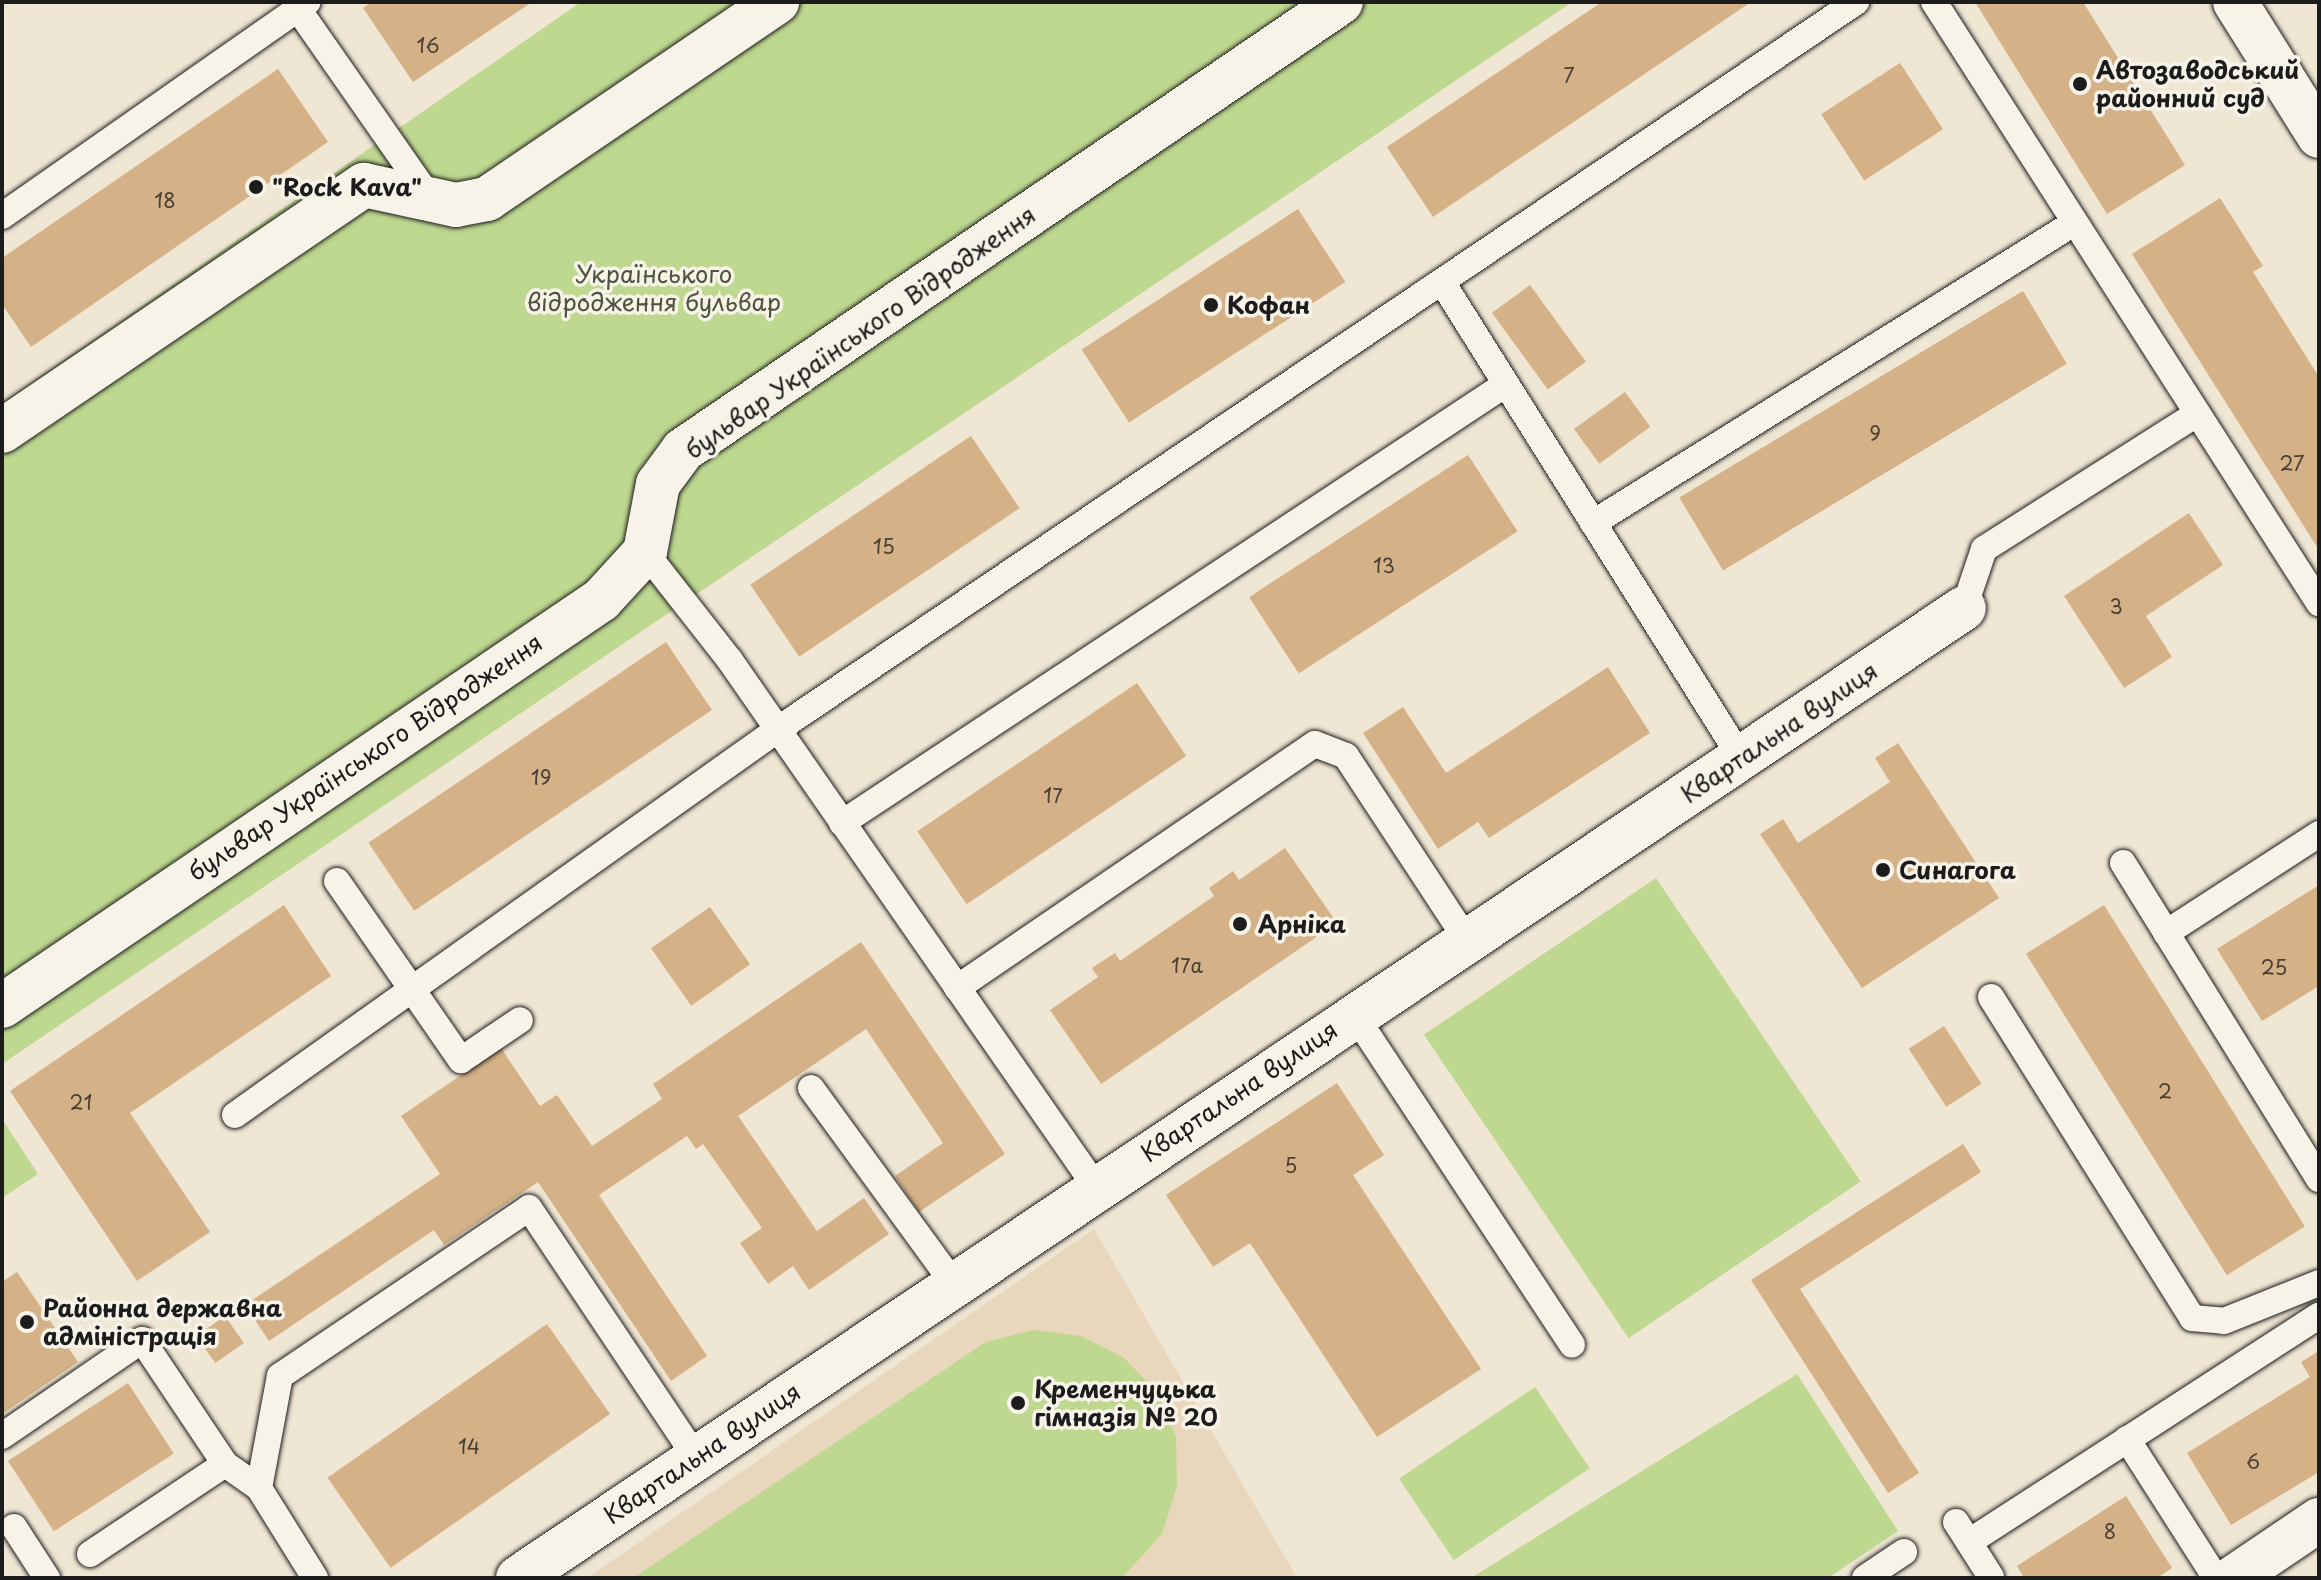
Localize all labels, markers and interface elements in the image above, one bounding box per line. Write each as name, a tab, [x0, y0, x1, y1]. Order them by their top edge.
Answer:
house number: 16	[417, 33, 439, 57]
place label: Автозаводський районний суд	[2096, 56, 2299, 112]
house number: 7	[1563, 63, 1575, 87]
marker: Автозаводський районний суд	[2071, 75, 2089, 93]
place label: "Rock Kava"	[272, 173, 422, 201]
marker: "Rock Kava"	[247, 178, 265, 196]
house number: 18	[154, 188, 176, 212]
street label: бульвар Українського Відродження	[679, 199, 1041, 465]
park label: Українського відродження бульвар	[527, 260, 781, 316]
place label: Кофан	[1227, 291, 1310, 319]
marker: Кофан	[1202, 296, 1220, 314]
house number: 9	[1869, 421, 1881, 445]
house number: 27	[2280, 451, 2304, 475]
house number: 15	[873, 534, 895, 558]
house number: 13	[1373, 553, 1395, 577]
house number: 3	[2109, 594, 2123, 618]
street label: бульвар Українського Відродження	[182, 627, 548, 887]
street label: Квартальна вулиця	[1675, 655, 1883, 809]
house number: 19	[531, 765, 551, 789]
house number: 17	[1043, 783, 1063, 807]
place label: Синагога	[1899, 856, 2016, 884]
marker: Синагога	[1874, 861, 1892, 879]
place label: Арніка	[1258, 910, 1346, 938]
marker: Арніка	[1229, 913, 1251, 935]
house number: 17а	[1171, 953, 1203, 977]
house number: 25	[2261, 955, 2287, 979]
street label: Квартальна вулиця	[1135, 1014, 1343, 1168]
house number: 2	[2158, 1079, 2172, 1103]
house number: 21	[69, 1090, 93, 1114]
house number: 5	[1285, 1153, 1297, 1177]
place label: Районна державна адміністрація	[43, 1294, 283, 1350]
marker: Районна державна адміністрація	[18, 1313, 36, 1331]
place label: Кременчуцька гімназія № 20	[1034, 1375, 1218, 1431]
street label: Квартальна вулиця	[598, 1376, 806, 1530]
marker: Кременчуцька гімназія № 20	[1009, 1394, 1027, 1412]
house number: 14	[458, 1434, 480, 1458]
house number: 6	[2246, 1449, 2260, 1473]
house number: 8	[2104, 1519, 2116, 1543]

